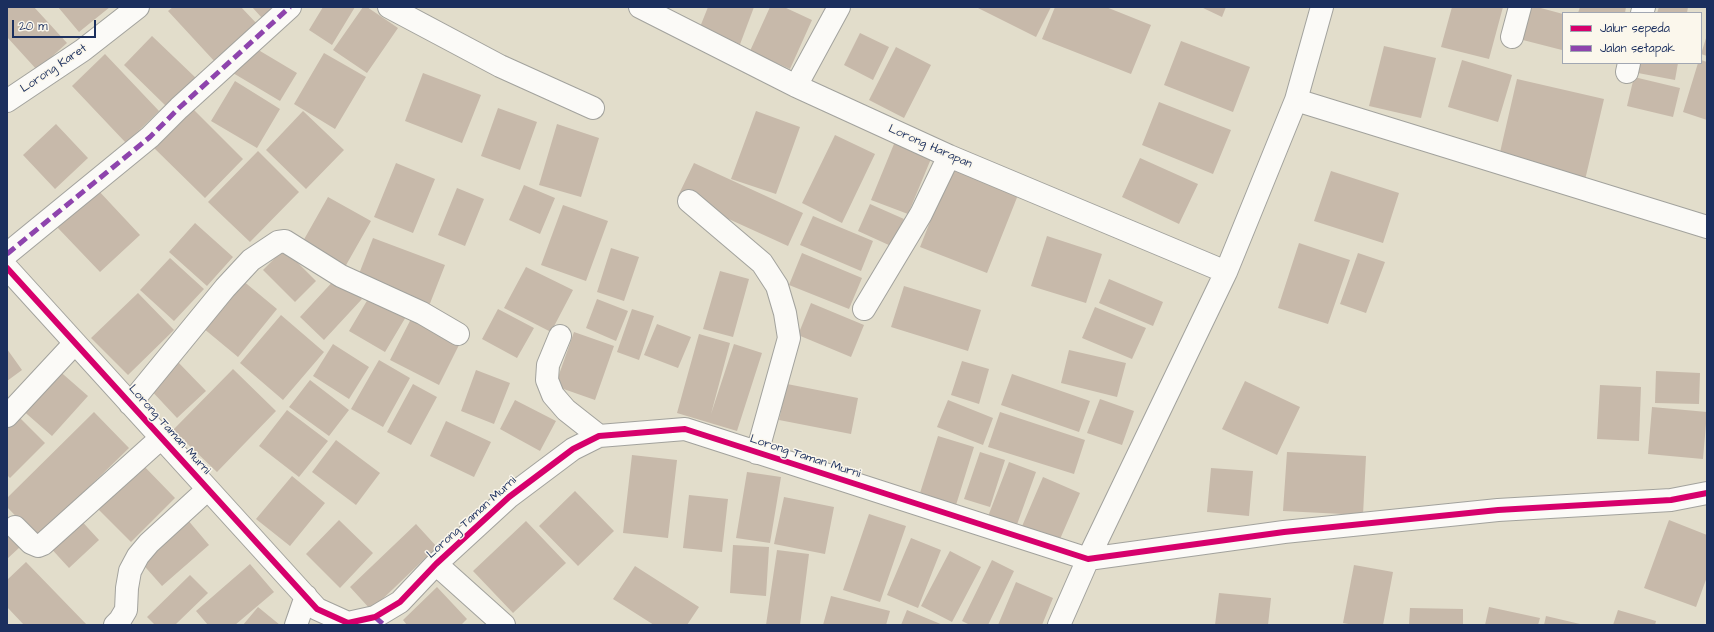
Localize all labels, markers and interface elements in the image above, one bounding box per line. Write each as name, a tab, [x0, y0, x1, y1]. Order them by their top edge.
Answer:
scale bar	[14, 12, 98, 38]
legend	[1562, 12, 1702, 64]
text: 20 m	[19, 18, 48, 35]
text: Jalur sepeda	[1600, 20, 1670, 37]
text: Jalan setapak	[1600, 40, 1675, 57]
street label: Lorong Karet	[18, 42, 90, 96]
street label: Lorong Harapan	[886, 122, 974, 172]
street label: Lorong Taman Murni	[125, 382, 213, 478]
street label: Lorong Taman Murni	[748, 432, 862, 482]
street label: Lorong Taman Murni	[424, 474, 520, 562]

